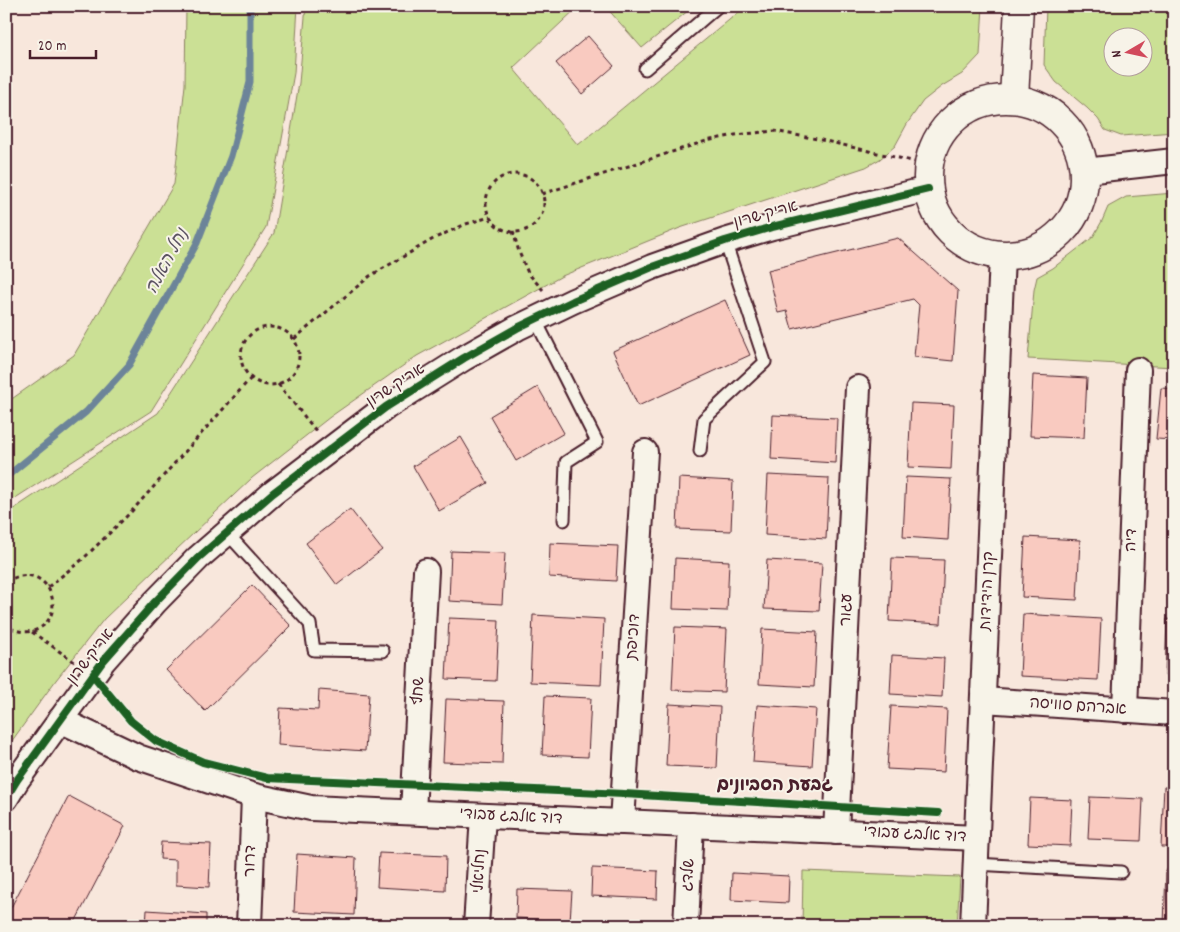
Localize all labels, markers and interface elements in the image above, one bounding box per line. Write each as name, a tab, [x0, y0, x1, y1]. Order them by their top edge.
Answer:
scale bar	[30, 28, 96, 60]
north arrow	[1102, 28, 1152, 78]
text: 20 m	[38, 36, 66, 58]
text: N	[1107, 49, 1128, 59]
street label: אריק שרון	[731, 195, 801, 235]
water label: נחל האלה	[140, 223, 196, 299]
street label: אריק שרון	[362, 358, 430, 414]
street label: דיה	[1120, 528, 1144, 552]
street label: קרן הידידות	[974, 551, 1002, 632]
street label: עגור	[835, 593, 859, 627]
street label: דוכיפת	[621, 613, 647, 662]
street label: אריק שרון	[62, 624, 120, 690]
street label: שחף	[407, 676, 431, 706]
street label: אברהם סוויסה	[1029, 692, 1127, 722]
district label: גבעת הסביונים	[717, 774, 834, 799]
street label: דוד אלבג עבודי	[459, 803, 563, 831]
street label: דוד אלבג עבודי	[863, 821, 967, 849]
street label: דרור	[239, 844, 263, 878]
street label: נחליאלי	[467, 848, 493, 894]
street label: שלדג	[677, 858, 701, 892]

